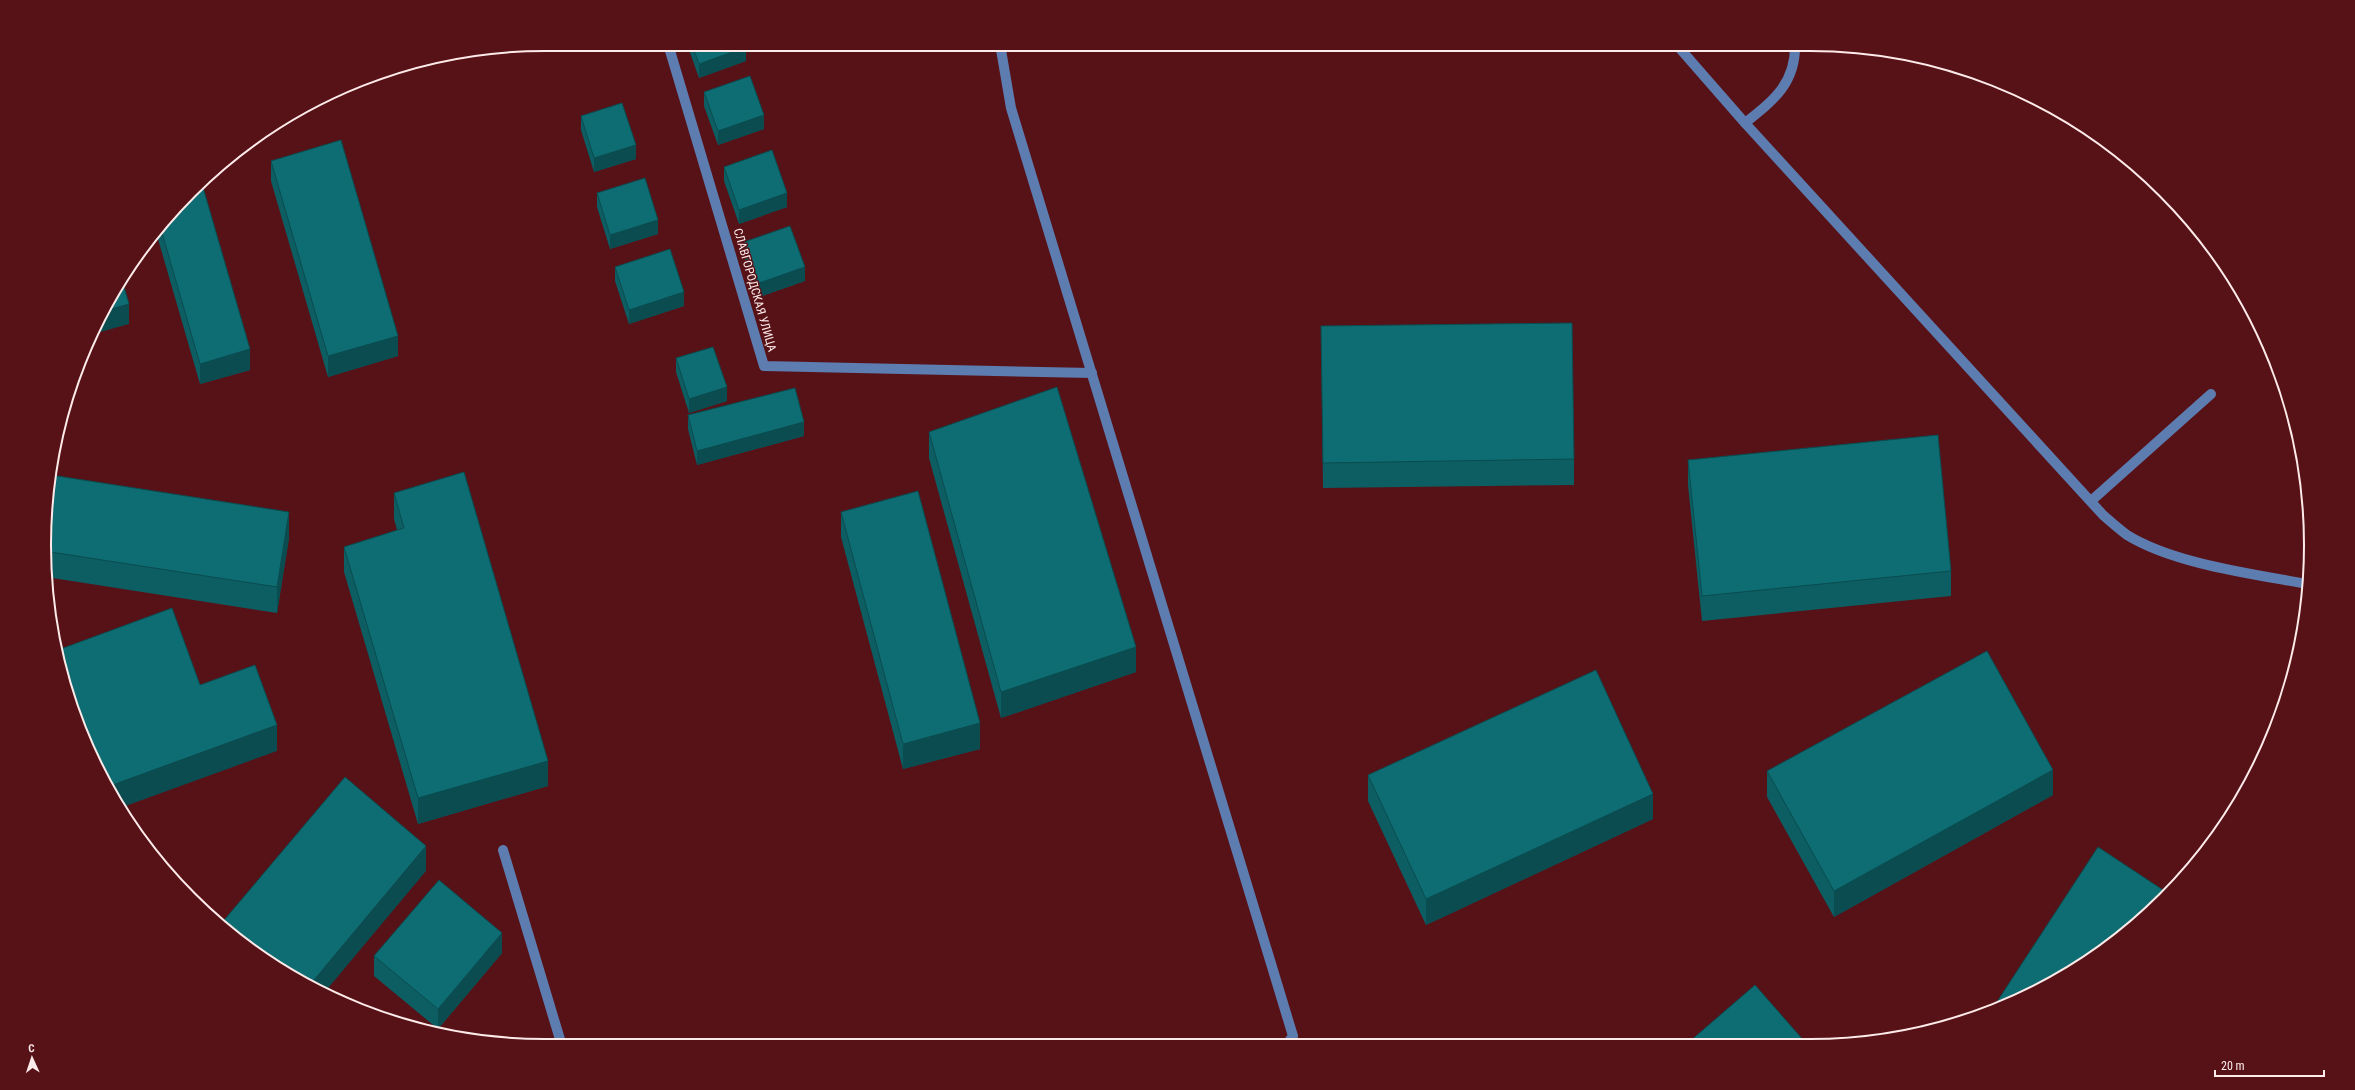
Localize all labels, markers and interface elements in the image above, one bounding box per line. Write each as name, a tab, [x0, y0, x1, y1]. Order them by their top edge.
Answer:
street label: СЛАВГОРОДСКАЯ УЛИЦА	[731, 227, 779, 353]
north arrow	[12, 1038, 52, 1078]
text: С	[28, 1042, 35, 1055]
scale bar	[2215, 1052, 2324, 1078]
text: 20 m	[2221, 1059, 2245, 1073]

